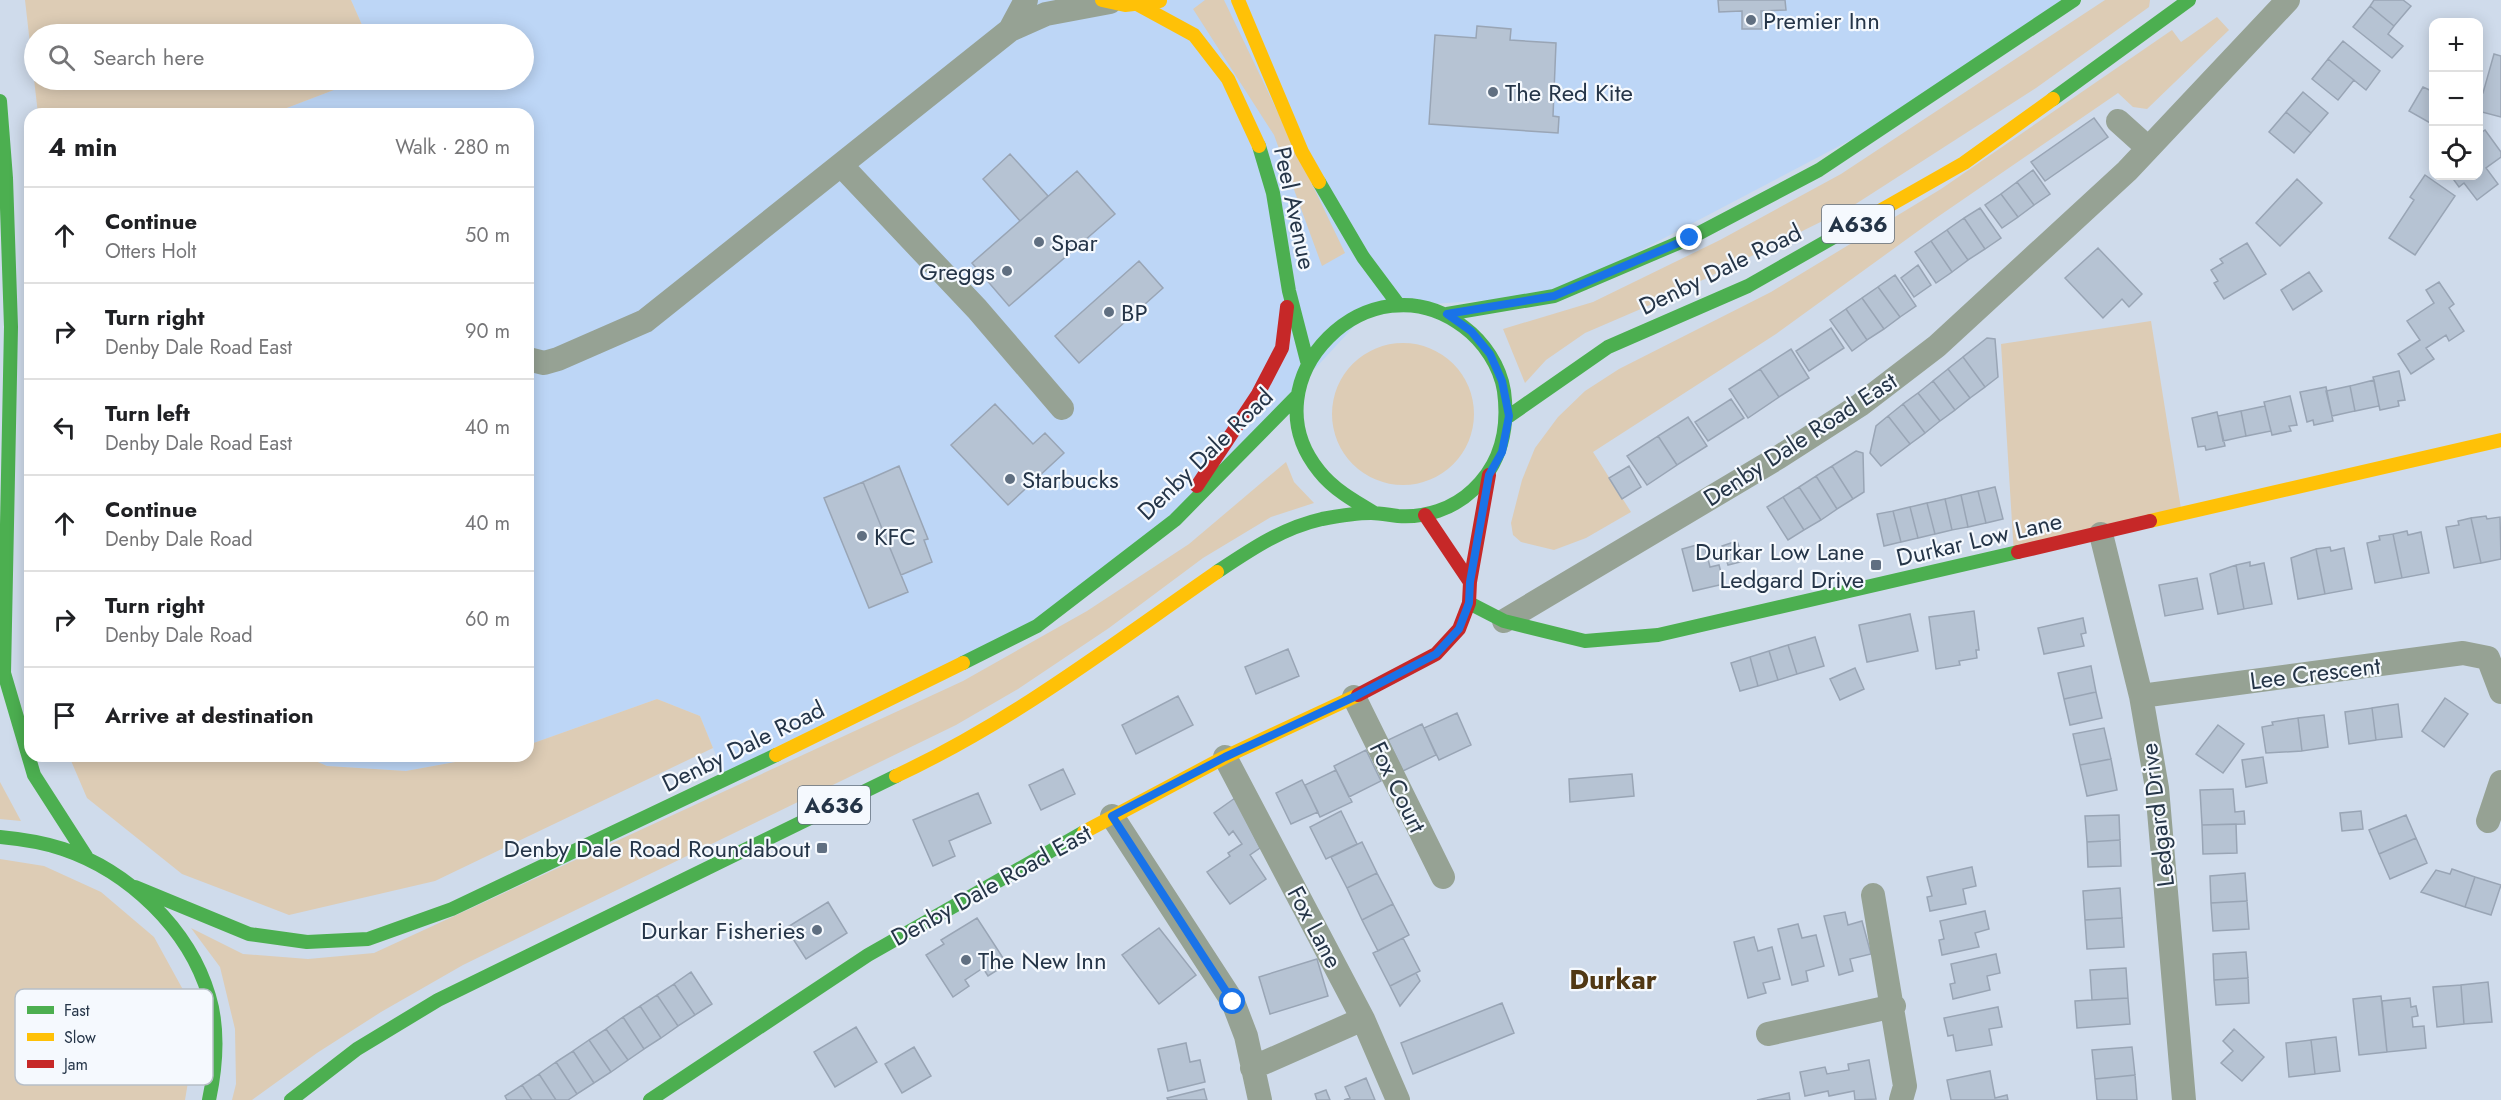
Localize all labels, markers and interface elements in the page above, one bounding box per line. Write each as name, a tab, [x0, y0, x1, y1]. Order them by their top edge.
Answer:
place label: Premier Inn	[1763, 3, 1880, 38]
marker: Premier Inn	[1744, 13, 1758, 27]
map controls	[2429, 18, 2483, 180]
button: +	[2429, 18, 2483, 72]
search box	[24, 24, 534, 90]
icon: search	[45, 41, 78, 74]
text: Search here	[93, 41, 204, 73]
button: −	[2429, 72, 2483, 126]
place label: The Red Kite	[1505, 75, 1633, 110]
marker: The Red Kite	[1486, 85, 1500, 99]
button: locate	[2429, 126, 2483, 180]
text: 4 min	[48, 128, 117, 166]
text: Walk · 280 m	[395, 133, 510, 162]
street label: Peel Avenue	[1265, 143, 1325, 273]
text: Continue	[105, 205, 197, 237]
road number: A636	[1822, 205, 1894, 243]
street label: Denby Dale Road	[1633, 214, 1807, 324]
icon: ahead	[48, 219, 81, 252]
text: 50 m	[465, 221, 510, 250]
route end	[1676, 224, 1702, 250]
place label: Spar	[1051, 225, 1098, 260]
marker: Spar	[1032, 235, 1046, 249]
text: Otters Holt	[105, 237, 196, 266]
place label: Greggs	[919, 254, 995, 289]
marker: Greggs	[1000, 264, 1014, 278]
place label: BP	[1121, 295, 1148, 330]
text: Turn right	[105, 301, 205, 333]
marker: BP	[1102, 305, 1116, 319]
icon: right	[48, 315, 81, 348]
text: 90 m	[465, 317, 510, 346]
text: Denby Dale Road East	[105, 333, 292, 362]
street label: Denby Dale Road East	[1696, 363, 1904, 515]
street label: Denby Dale Road	[1129, 380, 1281, 528]
text: Turn left	[105, 397, 190, 429]
icon: left	[48, 411, 81, 444]
text: 40 m	[465, 413, 510, 442]
text: Denby Dale Road East	[105, 429, 292, 458]
place label: Starbucks	[1022, 462, 1119, 497]
marker: Starbucks	[1003, 472, 1017, 486]
text: Continue	[105, 493, 197, 525]
street label: Durkar Low Lane	[1893, 503, 2065, 575]
icon: ahead	[48, 507, 81, 540]
text: 40 m	[465, 509, 510, 538]
place label: KFC	[874, 519, 916, 554]
text: Denby Dale Road	[105, 525, 253, 554]
marker: KFC	[855, 529, 869, 543]
place label: Durkar Low Lane Ledgard Drive	[1695, 534, 1864, 597]
marker: Durkar Low Lane Ledgard Drive	[1869, 558, 1883, 572]
text: Turn right	[105, 589, 205, 621]
icon: right	[48, 603, 81, 636]
text: 60 m	[465, 605, 510, 634]
text: Denby Dale Road	[105, 621, 253, 650]
street label: Lee Crescent	[2248, 648, 2383, 698]
street label: Denby Dale Road	[656, 691, 830, 801]
icon: arrive	[48, 699, 81, 732]
text: Arrive at destination	[105, 699, 314, 731]
street label: Fox Court	[1361, 736, 1435, 839]
street label: Ledgard Drive	[2131, 741, 2183, 889]
road number: A636	[798, 786, 870, 824]
street label: Denby Dale Road East	[884, 815, 1098, 955]
place label: Denby Dale Road Roundabout	[504, 831, 810, 866]
marker: Denby Dale Road Roundabout	[815, 841, 829, 855]
street label: Fox Lane	[1279, 880, 1351, 974]
place label: Durkar Fisheries	[641, 913, 805, 948]
marker: Durkar Fisheries	[810, 923, 824, 937]
place label: The New Inn	[978, 943, 1107, 978]
marker: The New Inn	[959, 953, 973, 967]
district label: Durkar	[1569, 960, 1657, 999]
route start	[1219, 988, 1245, 1014]
legend	[15, 989, 213, 1085]
text: Fast	[64, 999, 90, 1022]
text: Slow	[64, 1026, 96, 1049]
text: Jam	[62, 1053, 88, 1076]

